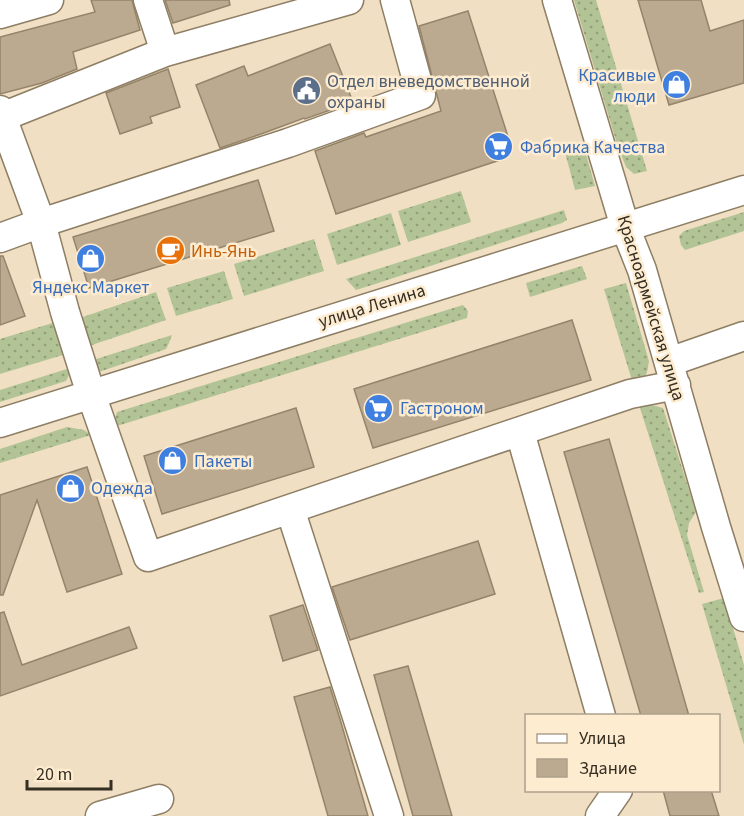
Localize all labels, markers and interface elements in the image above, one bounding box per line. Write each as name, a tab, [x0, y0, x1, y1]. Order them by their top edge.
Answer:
place label: Красивые люди	[578, 63, 656, 109]
place label: Отдел вневедомственной охраны	[327, 69, 530, 115]
shop icon: Красивые люди	[661, 69, 693, 101]
public building icon: Отдел вневедомственной охраны	[290, 75, 322, 107]
supermarket icon: Фабрика Качества	[483, 131, 515, 163]
place label: Фабрика Качества	[520, 135, 665, 160]
street label: Красноармейская улица	[611, 212, 691, 404]
cafe icon: Инь-Янь	[154, 235, 186, 267]
place label: Инь-Янь	[191, 239, 257, 264]
shop icon: Яндекс Маркет	[75, 242, 107, 274]
place label: Яндекс Маркет	[32, 275, 150, 300]
street label: улица Ленина	[315, 278, 429, 334]
supermarket icon: Гастроном	[363, 392, 395, 424]
place label: Гастроном	[400, 396, 484, 421]
shop icon: Пакеты	[157, 445, 189, 477]
place label: Пакеты	[194, 449, 252, 474]
shop icon: Одежда	[54, 472, 86, 504]
place label: Одежда	[91, 476, 153, 501]
legend	[525, 714, 720, 792]
text: Улица	[579, 726, 626, 751]
scale bar	[27, 753, 111, 791]
text: Здание	[579, 756, 637, 781]
text: 20 m	[36, 762, 72, 787]

